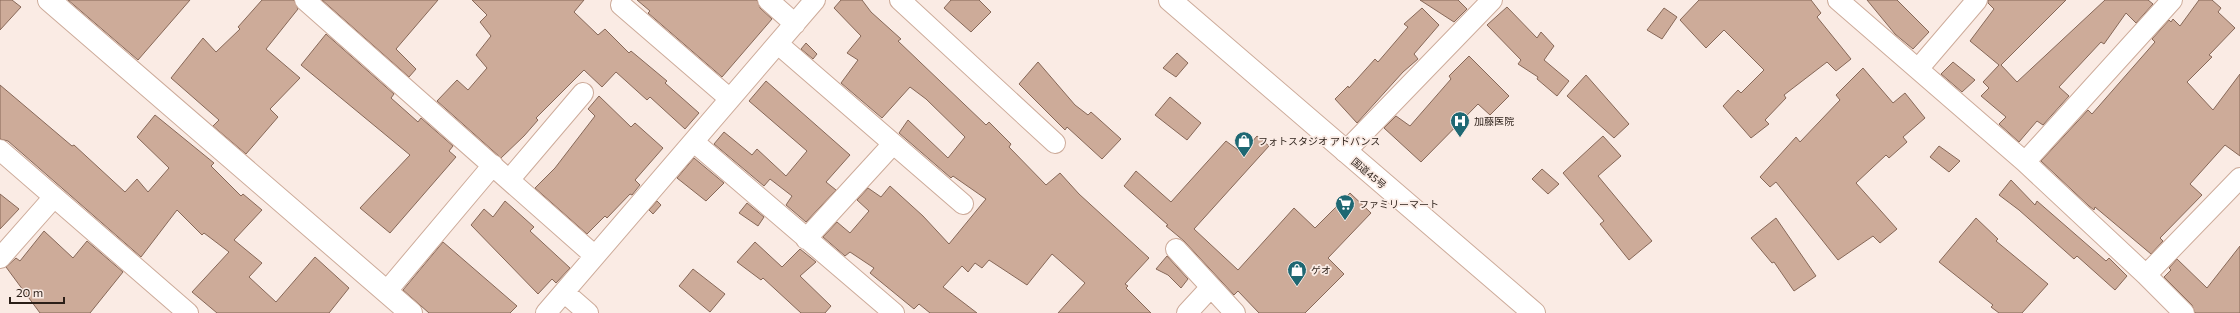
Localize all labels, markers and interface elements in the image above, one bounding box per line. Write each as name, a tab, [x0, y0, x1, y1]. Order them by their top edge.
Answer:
hospital icon: 加藤医院	[1449, 110, 1471, 138]
place label: 加藤医院	[1474, 115, 1514, 127]
shop icon: フォトスタジオ アドバンス	[1233, 130, 1255, 158]
place label: フォトスタジオ アドバンス	[1258, 135, 1380, 147]
street label: 国道45号	[1349, 155, 1389, 191]
supermarket icon: ファミリーマート	[1334, 193, 1356, 221]
place label: ファミリーマート	[1359, 198, 1439, 210]
shop icon: ゲオ	[1286, 259, 1308, 287]
place label: ゲオ	[1311, 264, 1331, 276]
scale bar	[10, 279, 64, 305]
text: 20 m	[16, 285, 43, 299]

